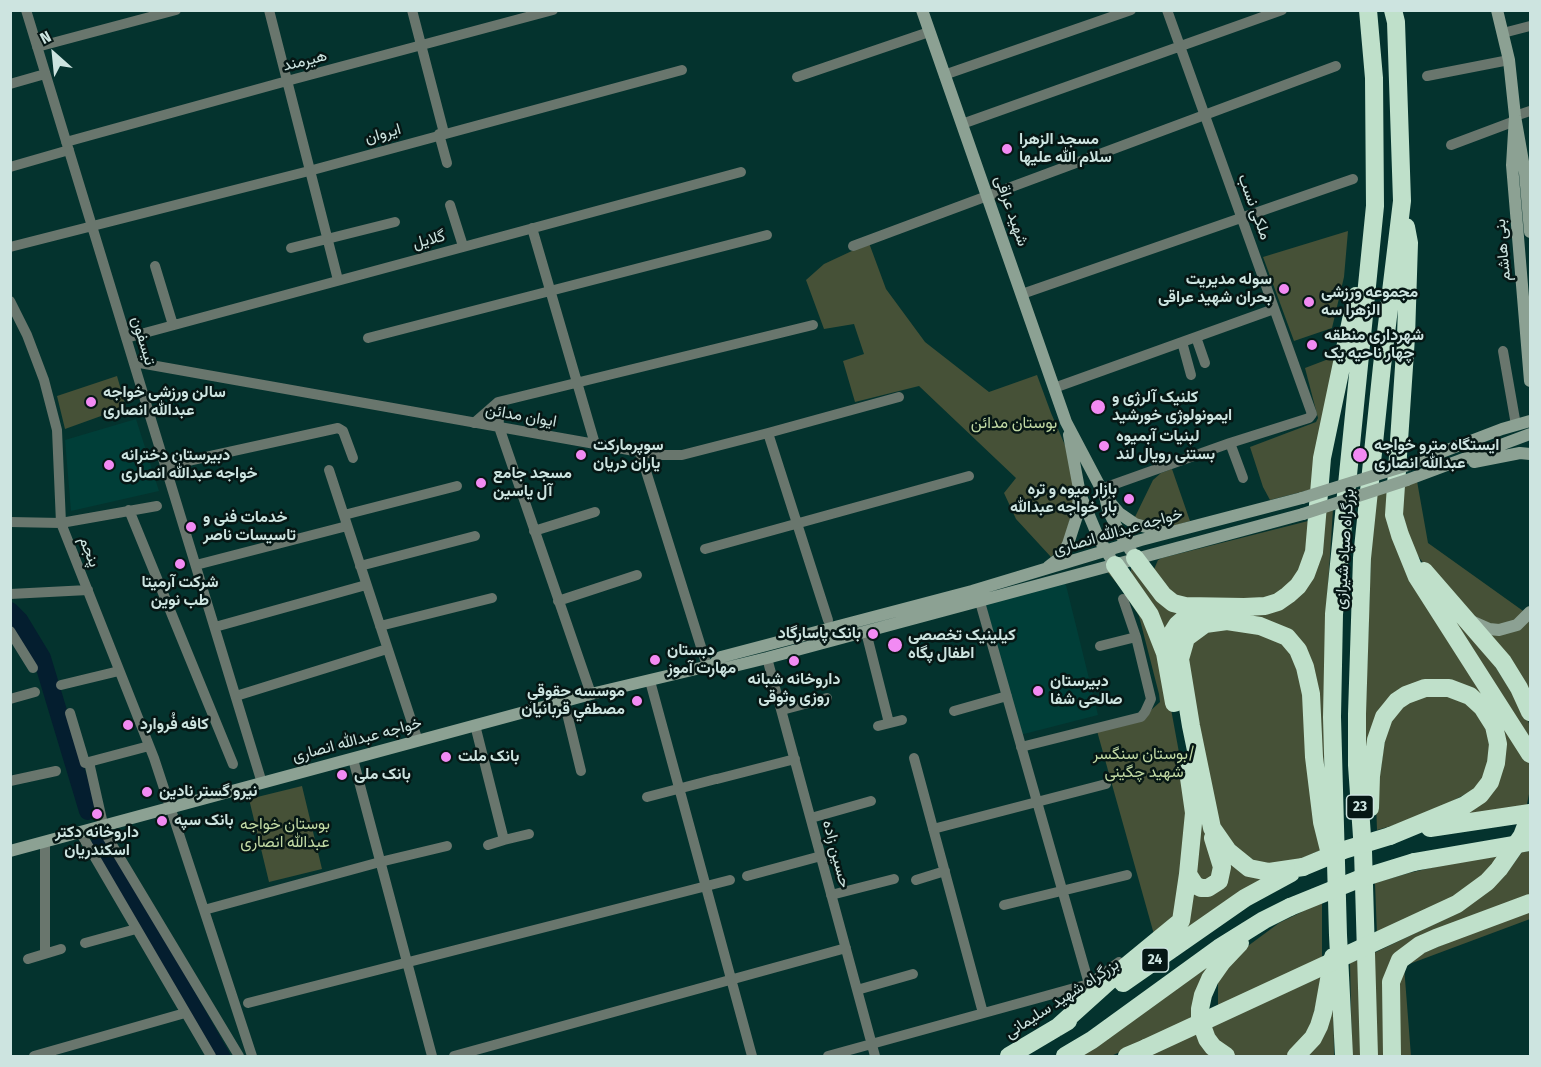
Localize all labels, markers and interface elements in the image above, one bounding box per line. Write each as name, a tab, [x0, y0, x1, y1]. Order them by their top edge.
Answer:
north arrow	[24, 24, 84, 84]
text: N	[37, 27, 54, 48]
street label: هیرمند	[281, 46, 329, 76]
street label: ایروان	[363, 120, 403, 148]
place label: مسجد الزهرا سلام الله علیها	[1019, 130, 1112, 168]
marker: مسجد الزهرا سلام الله علیها	[1000, 142, 1014, 156]
street label: ملکی نسب	[1233, 171, 1275, 243]
street label: شهید عراقی	[990, 173, 1032, 249]
street label: بنی هاشم	[1491, 218, 1515, 282]
street label: گلایل	[411, 226, 447, 254]
place label: سوله مدیریت بحران شهید عراقی	[1158, 270, 1272, 308]
marker: سوله مدیریت بحران شهید عراقی	[1277, 282, 1291, 296]
place label: مجموعه ورزشی الزهرا سه	[1321, 283, 1418, 321]
marker: مجموعه ورزشی الزهرا سه	[1302, 295, 1316, 309]
street label: تیسفون	[126, 314, 160, 368]
place label: شهرداری منطقه چهار ناحیه یک	[1324, 326, 1424, 364]
marker: شهرداری منطقه چهار ناحیه یک	[1305, 338, 1319, 352]
place label: سالن ورزشی خواجه عبدالله انصاری	[103, 383, 226, 421]
place label: کلنیک آلرژی و ایمونولوژی خورشید	[1112, 388, 1232, 426]
marker: سالن ورزشی خواجه عبدالله انصاری	[84, 395, 98, 409]
marker: کلنیک آلرژی و ایمونولوژی خورشید	[1089, 398, 1107, 416]
street label: ایوان مدائن	[484, 400, 558, 432]
park label: بوستان مدائن	[971, 414, 1057, 434]
place label: لبنیات آبمیوه بستنی رویال لند	[1116, 427, 1215, 465]
place label: سوپرمارکت یاران دریان	[593, 436, 663, 474]
place label: ایستگاه مترو خواجه عبدالله انصاری	[1374, 436, 1499, 474]
marker: لبنیات آبمیوه بستنی رویال لند	[1097, 439, 1111, 453]
place label: دبیرستان دخترانه خواجه عبدالله انصاری	[121, 446, 257, 484]
marker: ایستگاه مترو خواجه عبدالله انصاری	[1351, 446, 1369, 464]
marker: سوپرمارکت یاران دریان	[574, 448, 588, 462]
marker: دبیرستان دخترانه خواجه عبدالله انصاری	[102, 458, 116, 472]
place label: مسجد جامع آل یاسین	[493, 464, 572, 502]
marker: مسجد جامع آل یاسین	[474, 476, 488, 490]
place label: بازار میوه و تره بار خواجه عبدالله	[1010, 480, 1117, 518]
street label: بزرگراه صیاد شیرازی	[1331, 488, 1359, 610]
marker: بازار میوه و تره بار خواجه عبدالله	[1122, 492, 1136, 506]
street label: خواجه عبدالله انصاری	[1051, 504, 1185, 560]
place label: خدمات فنی و تاسیسات ناصر	[203, 508, 296, 546]
marker: خدمات فنی و تاسیسات ناصر	[184, 520, 198, 534]
street label: پنجم	[74, 534, 104, 570]
marker: شرکت آرمیتا طب نوین	[173, 557, 187, 571]
place label: شرکت آرمیتا طب نوین	[142, 573, 218, 611]
place label: بانک پاسارگاد	[778, 624, 861, 644]
place label: کیلینیک تخصصی اطفال پگاه	[908, 626, 1016, 664]
marker: بانک پاسارگاد	[866, 627, 880, 641]
marker: کیلینیک تخصصی اطفال پگاه	[886, 636, 904, 654]
place label: دبستان مهارت آموز	[667, 641, 736, 679]
marker: دبستان مهارت آموز	[648, 653, 662, 667]
marker: داروخانه شبانه روزی وثوقی	[787, 654, 801, 668]
place label: داروخانه شبانه روزی وثوقی	[748, 670, 840, 708]
place label: دبیرستان صالحی شفا	[1050, 672, 1123, 710]
place label: موسسه حقوقي مصطفي قربانيان	[521, 682, 625, 720]
marker: دبیرستان صالحی شفا	[1031, 684, 1045, 698]
marker: موسسه حقوقي مصطفي قربانيان	[630, 694, 644, 708]
street label: خواجه عبدالله انصاری	[290, 713, 424, 767]
place label: کافه فُروارد	[140, 715, 209, 735]
marker: کافه فُروارد	[121, 718, 135, 732]
park label: بوستان سنگسر/ شهید چگینی	[1093, 745, 1195, 783]
place label: بانک ملت	[458, 747, 519, 767]
marker: بانک ملت	[439, 750, 453, 764]
place label: بانک ملی	[354, 765, 411, 785]
marker: بانک ملی	[335, 768, 349, 782]
place label: نیرو گستر نادین	[159, 782, 258, 802]
marker: نیرو گستر نادین	[140, 785, 154, 799]
road number: 23	[1346, 795, 1374, 819]
marker: داروخانه دکتر اسکندریان	[90, 807, 104, 821]
place label: بانک سپه	[174, 811, 234, 831]
marker: بانک سپه	[155, 814, 169, 828]
park label: بوستان خواجه عبدالله انصاری	[240, 815, 330, 853]
street label: حسین زاده	[818, 818, 854, 890]
place label: داروخانه دکتر اسکندریان	[55, 823, 139, 861]
road number: 24	[1142, 948, 1168, 972]
street label: بزرگراه شهید سلیمانی	[1001, 955, 1123, 1043]

